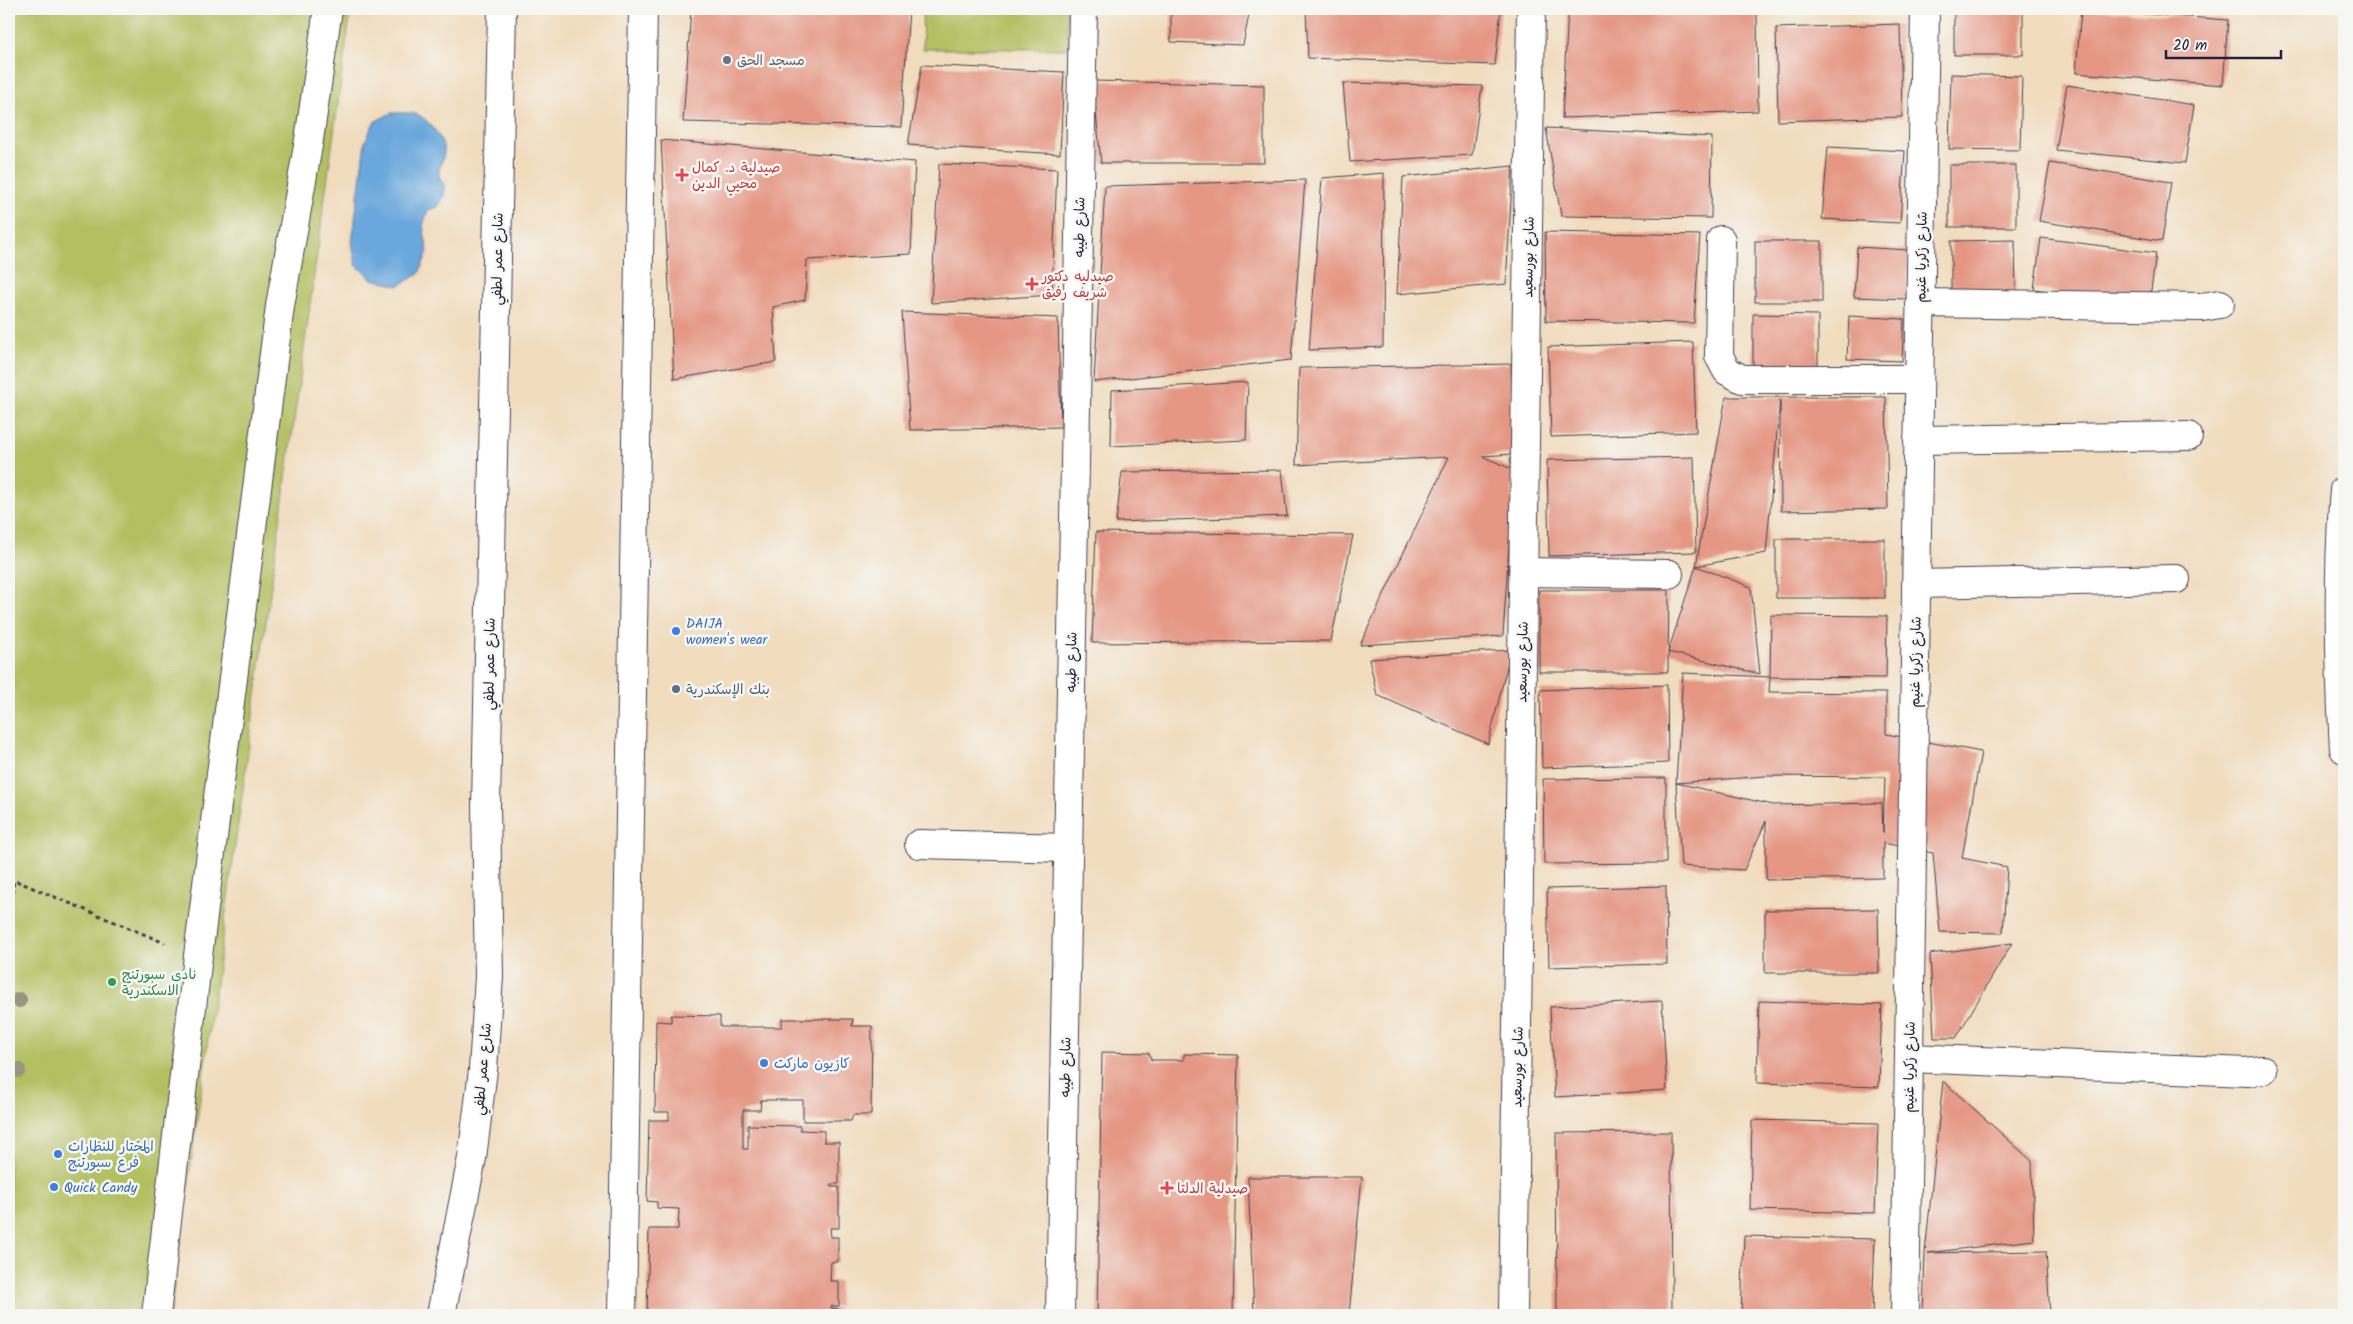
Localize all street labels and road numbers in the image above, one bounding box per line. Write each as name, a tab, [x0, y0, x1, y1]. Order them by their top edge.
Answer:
street label: شارع طيبه	[1068, 197, 1092, 257]
street label: شارع زكريا غنيم	[1910, 211, 1934, 303]
street label: شارع عمر لطفي	[486, 212, 511, 306]
street label: شارع بورسعيد	[1517, 216, 1541, 298]
street label: شارع زكريا غنيم	[1904, 616, 1928, 708]
street label: شارع عمر لطفي	[478, 617, 503, 711]
street label: شارع بورسعيد	[1511, 621, 1535, 703]
street label: شارع طيبه	[1060, 632, 1084, 692]
street label: شارع زكريا غنيم	[1898, 1021, 1922, 1113]
street label: شارع عمر لطفي	[468, 1022, 499, 1116]
street label: شارع بورسعيد	[1506, 1026, 1530, 1108]
street label: شارع طيبه	[1054, 1037, 1078, 1097]

